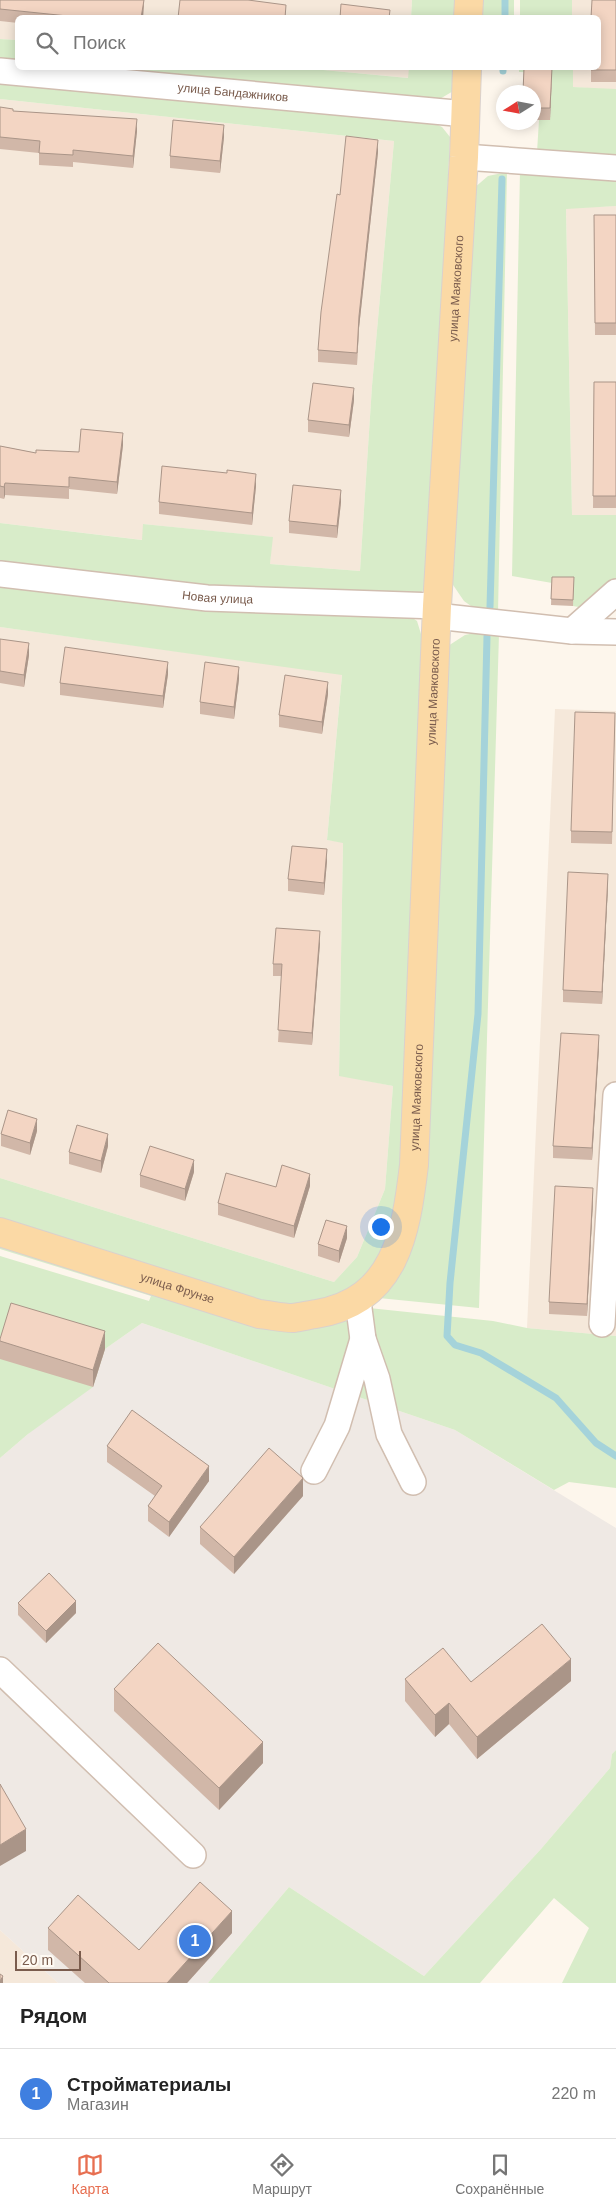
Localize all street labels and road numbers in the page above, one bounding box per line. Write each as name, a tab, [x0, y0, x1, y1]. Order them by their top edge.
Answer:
street label: улица Бандажников	[177, 80, 289, 105]
street label: улица Маяковского	[446, 234, 466, 342]
street label: Новая улица	[181, 588, 254, 607]
street label: улица Маяковского	[424, 638, 443, 745]
street label: улица Маяковского	[408, 1043, 426, 1151]
street label: улица Фрунзе	[139, 1270, 216, 1306]

